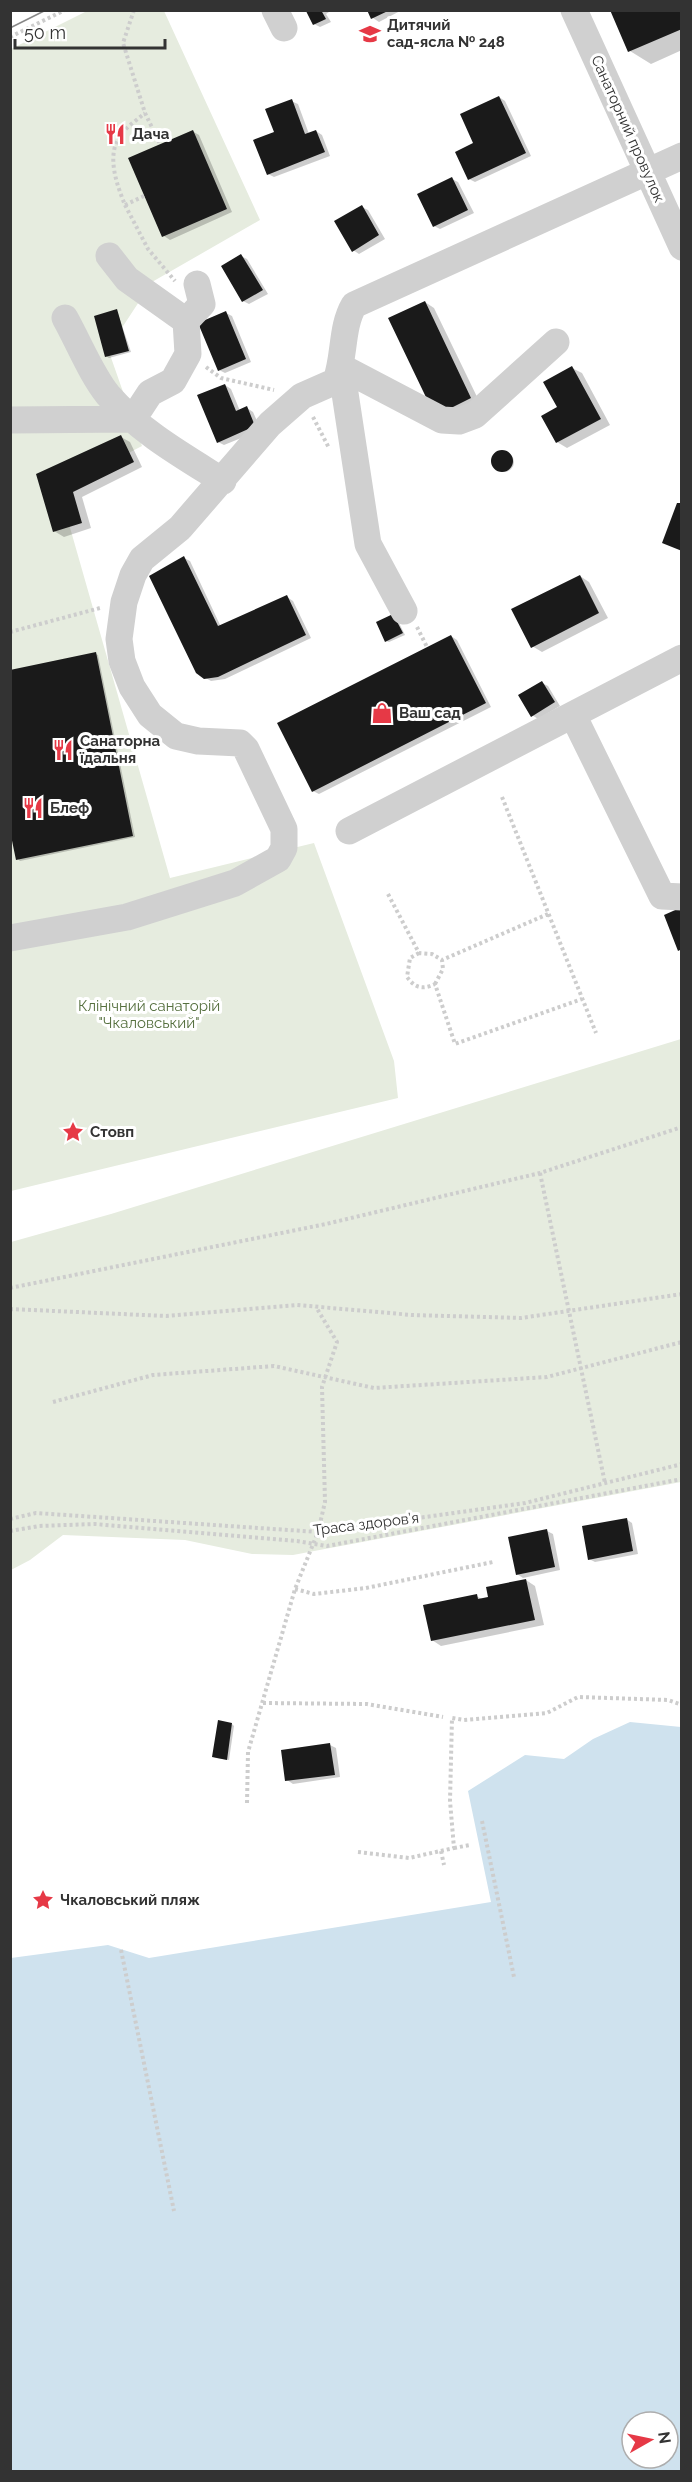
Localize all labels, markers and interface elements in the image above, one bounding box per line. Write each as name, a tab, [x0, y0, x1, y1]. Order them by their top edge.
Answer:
scale bar	[15, 12, 165, 50]
place label: Дитячий сад-ясла № 248	[387, 16, 505, 51]
text: 50 m	[24, 22, 66, 43]
school or university icon: Дитячий сад-ясла № 248	[358, 22, 382, 46]
street label: Санаторний провулок	[587, 53, 669, 206]
restaurant icon: Дача	[103, 122, 127, 146]
place label: Дача	[132, 125, 170, 143]
shop icon: Ваш сад	[370, 701, 394, 725]
place label: Ваш сад	[399, 704, 461, 722]
place label: Санаторна їдальня	[79, 732, 161, 767]
restaurant icon: Санаторна їдальня	[51, 738, 75, 762]
restaurant icon: Блеф	[21, 796, 45, 820]
place label: Блеф	[50, 799, 89, 817]
park label: Клінічний санаторій "Чкаловський"	[78, 997, 220, 1032]
place icon: Стовп	[61, 1120, 85, 1144]
place label: Стовп	[90, 1123, 134, 1141]
street label: Траса здоров’я	[312, 1509, 420, 1539]
place icon: Чкаловський пляж	[31, 1888, 55, 1912]
place label: Чкаловський пляж	[60, 1891, 200, 1909]
north arrow	[620, 2410, 680, 2470]
text: N	[654, 2430, 675, 2445]

